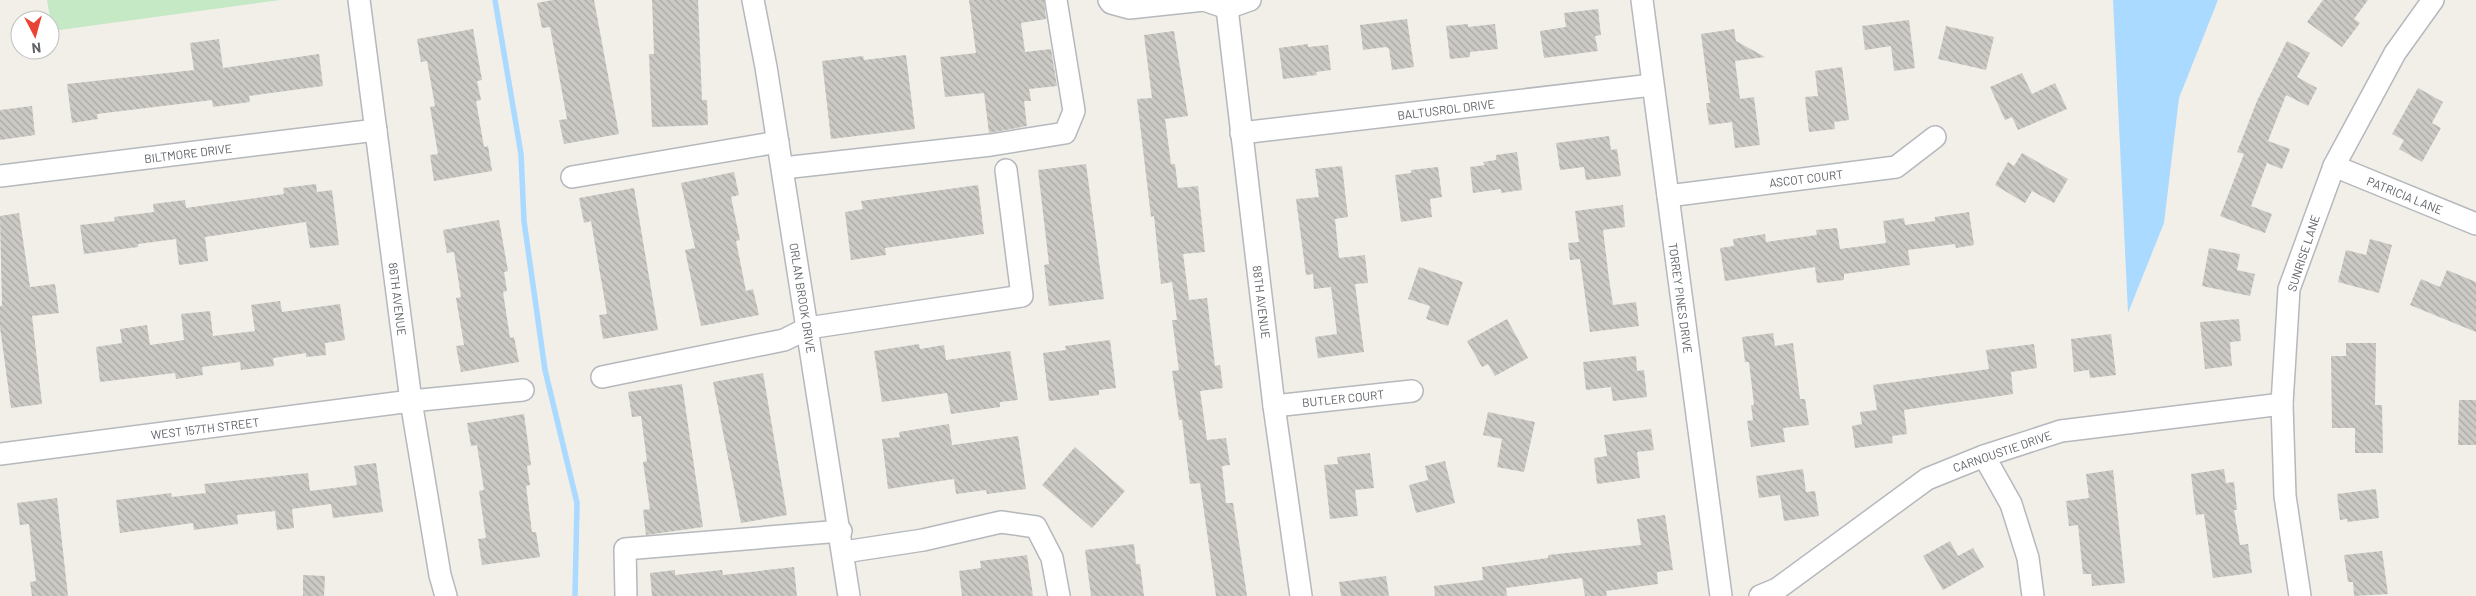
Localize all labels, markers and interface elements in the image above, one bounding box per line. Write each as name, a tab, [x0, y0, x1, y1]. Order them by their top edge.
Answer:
north arrow	[10, 10, 60, 60]
text: N	[31, 39, 42, 57]
street label: BALTUSROL DRIVE	[1397, 96, 1495, 122]
street label: BILTMORE DRIVE	[143, 141, 233, 165]
street label: ASCOT COURT	[1768, 166, 1844, 189]
street label: PATRICIA LANE	[2365, 173, 2445, 217]
street label: SUNRISE LANE	[2284, 213, 2322, 293]
street label: ORLAN BROOK DRIVE	[787, 242, 819, 354]
street label: TORREY PINES DRIVE	[1666, 242, 1696, 354]
street label: 86TH AVENUE	[387, 262, 409, 336]
street label: 88TH AVENUE	[1251, 265, 1273, 339]
street label: BUTLER COURT	[1301, 387, 1385, 409]
street label: WEST 157TH STREET	[150, 414, 260, 442]
street label: CARNOUSTIE DRIVE	[1951, 428, 2053, 474]

